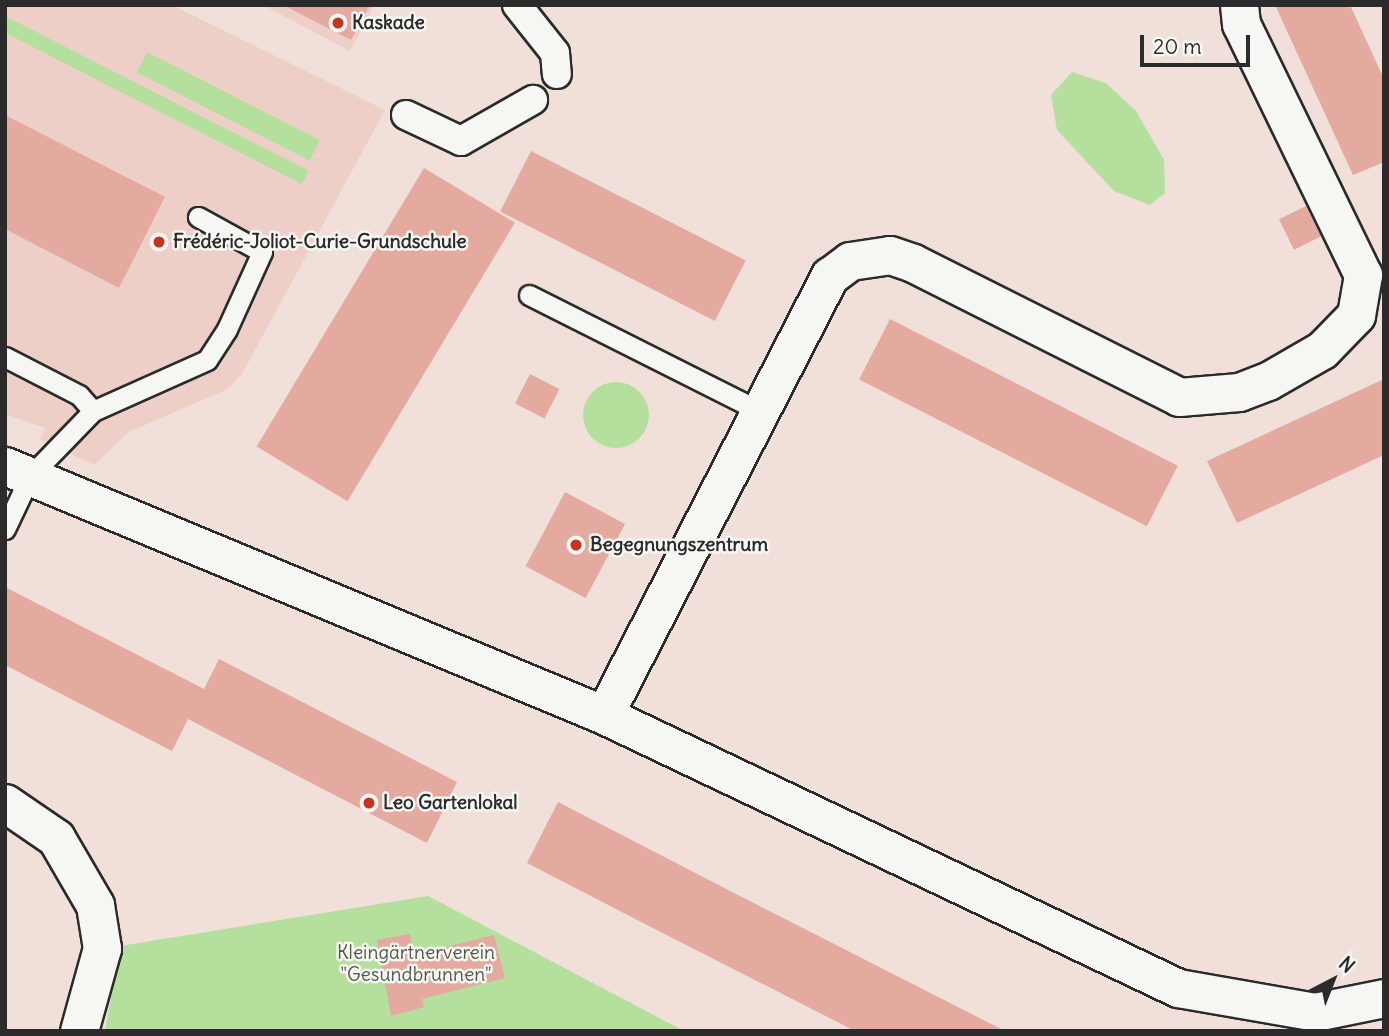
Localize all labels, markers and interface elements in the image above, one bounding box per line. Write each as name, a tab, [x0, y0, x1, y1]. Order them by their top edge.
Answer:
place label: Kaskade	[352, 12, 425, 34]
marker: Kaskade	[330, 15, 346, 31]
scale bar	[1144, 21, 1254, 65]
text: 20 m	[1153, 33, 1202, 60]
place label: Frédéric-Joliot-Curie-Grundschule	[173, 231, 467, 253]
marker: Frédéric-Joliot-Curie-Grundschule	[151, 234, 167, 250]
place label: Begegnungszentrum	[590, 534, 768, 556]
marker: Begegnungszentrum	[568, 537, 584, 553]
place label: Leo Gartenlokal	[383, 792, 518, 814]
marker: Leo Gartenlokal	[361, 795, 377, 811]
park label: Kleingärtnerverein "Gesundbrunnen"	[337, 942, 495, 986]
north arrow	[1298, 945, 1368, 1015]
text: N	[1334, 951, 1360, 978]

